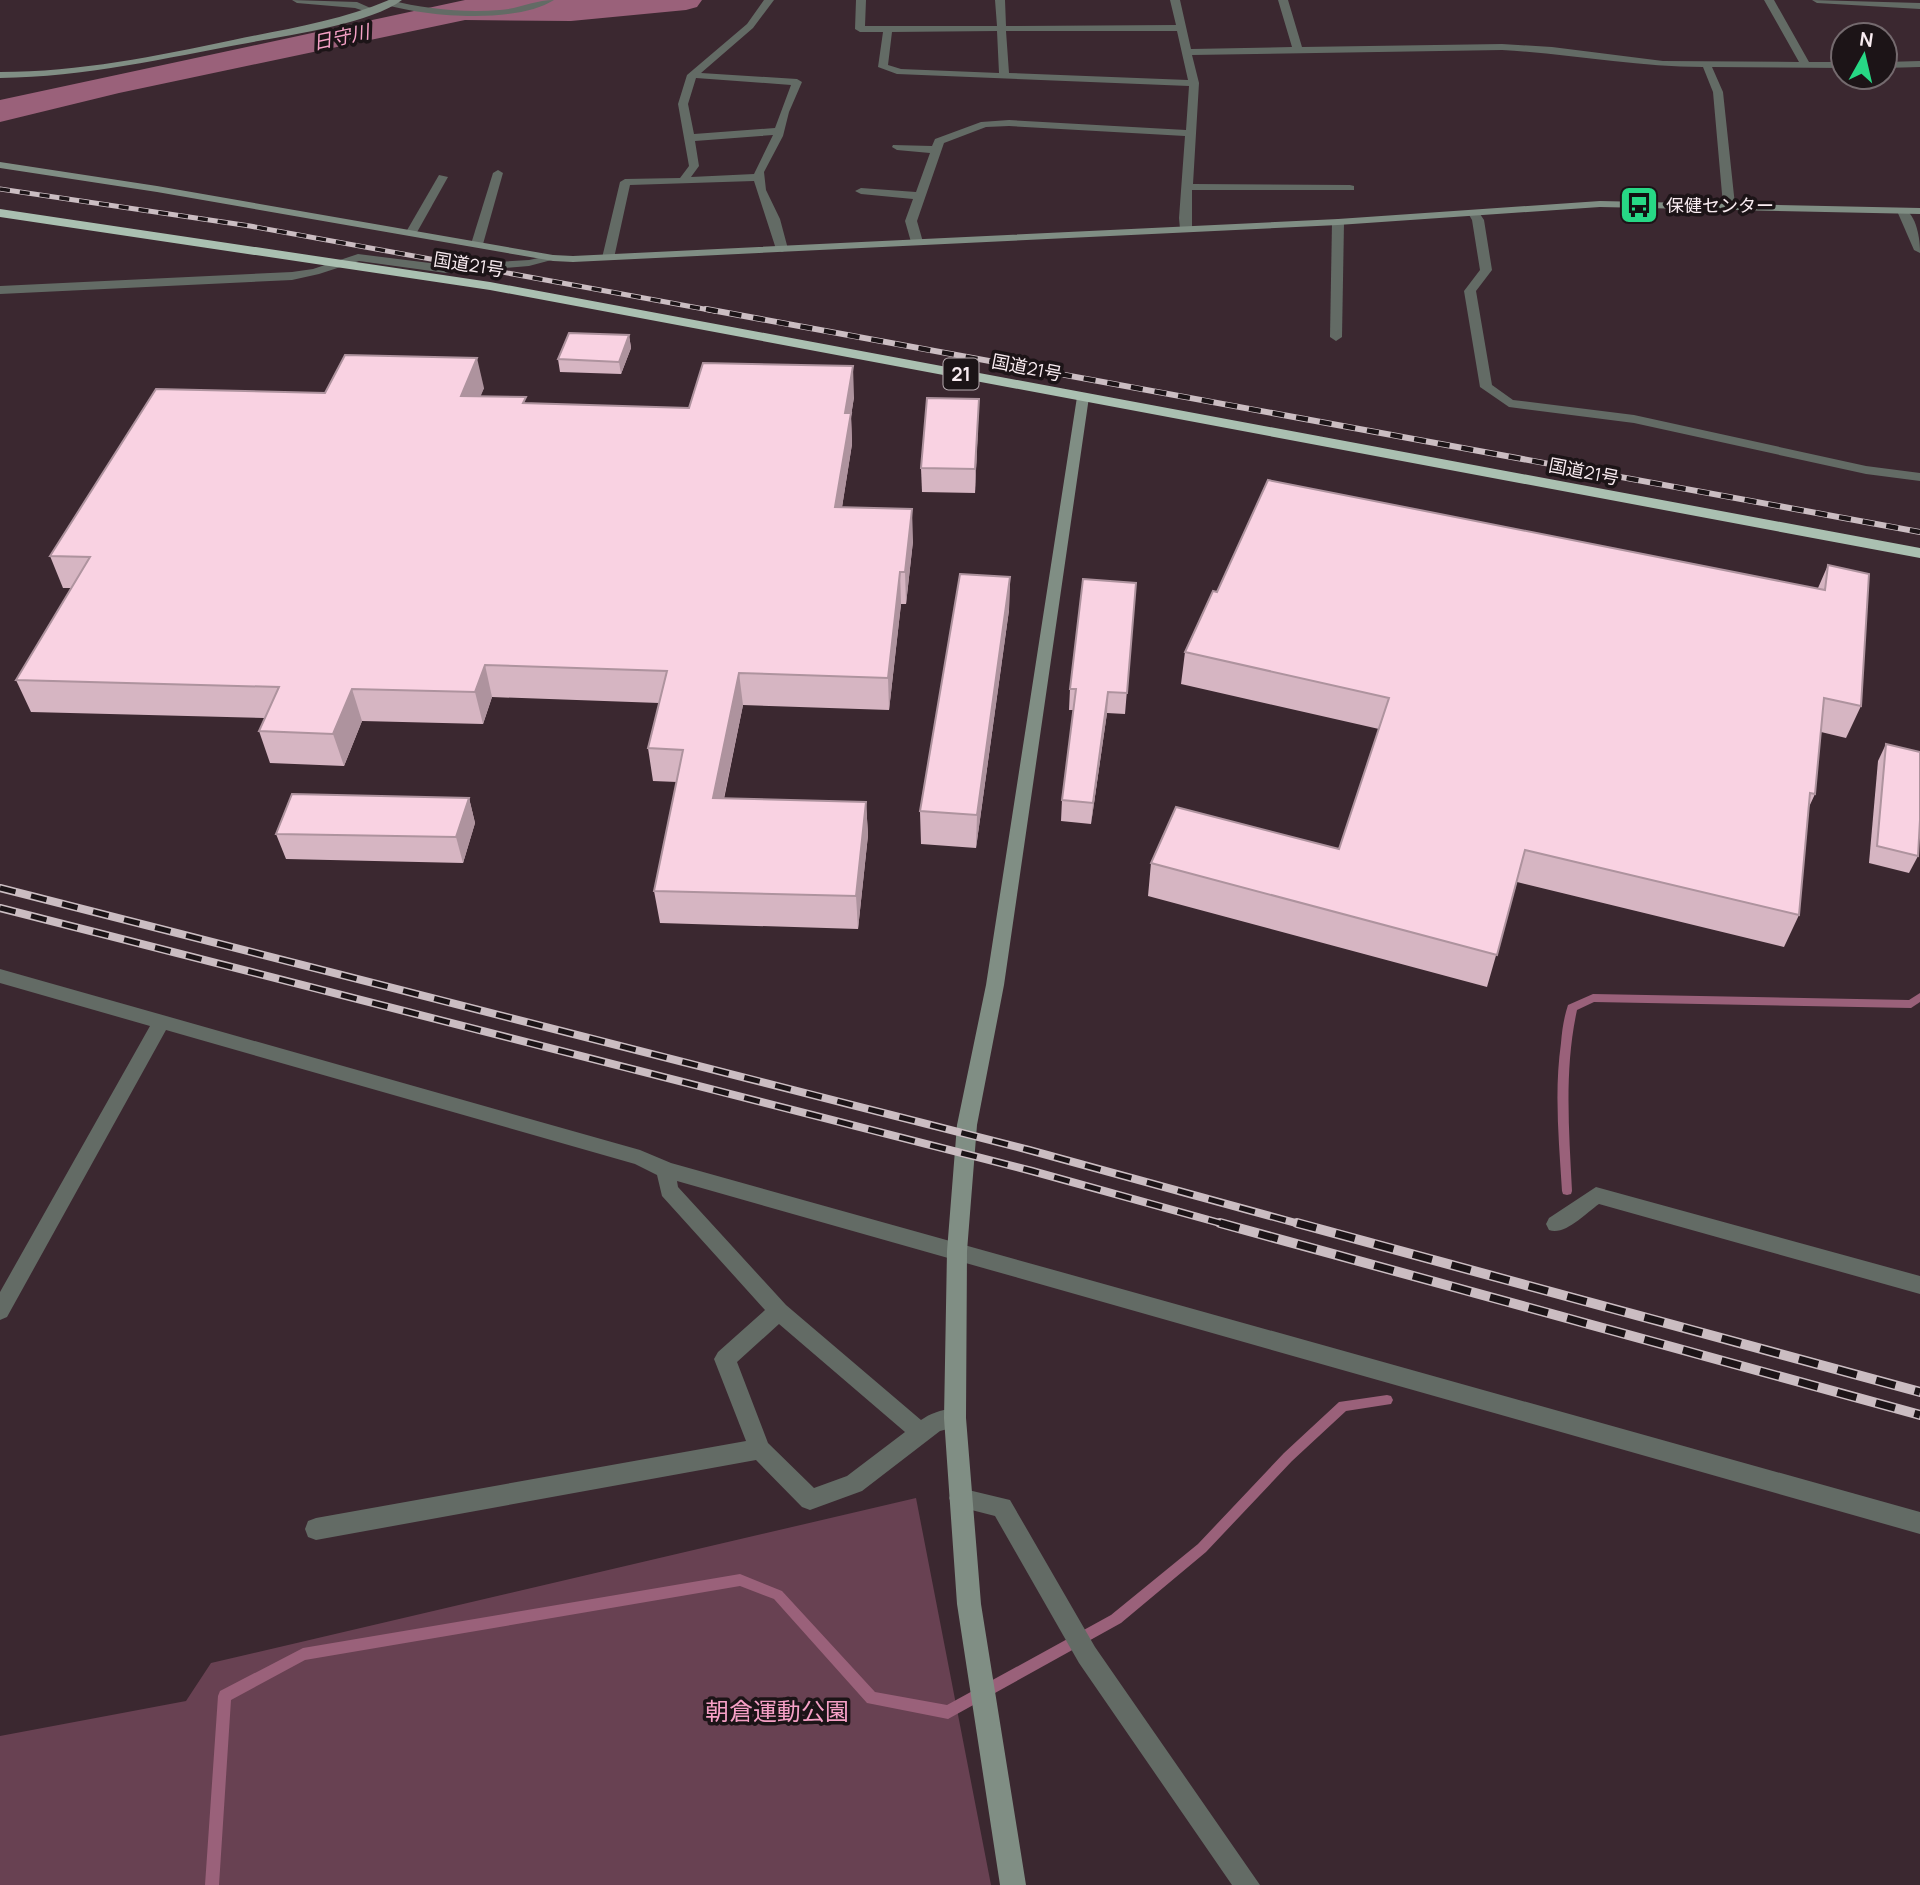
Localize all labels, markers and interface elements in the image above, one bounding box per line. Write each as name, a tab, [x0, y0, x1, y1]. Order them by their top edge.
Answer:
water label: 日守川	[310, 18, 374, 56]
north arrow	[1829, 21, 1899, 91]
text: N	[1858, 25, 1875, 53]
bus stop icon: 保健センター	[1618, 184, 1660, 226]
place label: 保健センター	[1666, 193, 1774, 217]
street label: 国道21号	[432, 247, 506, 281]
street label: 国道21号	[990, 348, 1064, 386]
road number: 21	[944, 358, 978, 390]
street label: 国道21号	[1547, 452, 1621, 490]
park label: 朝倉運動公園	[705, 1694, 849, 1727]

